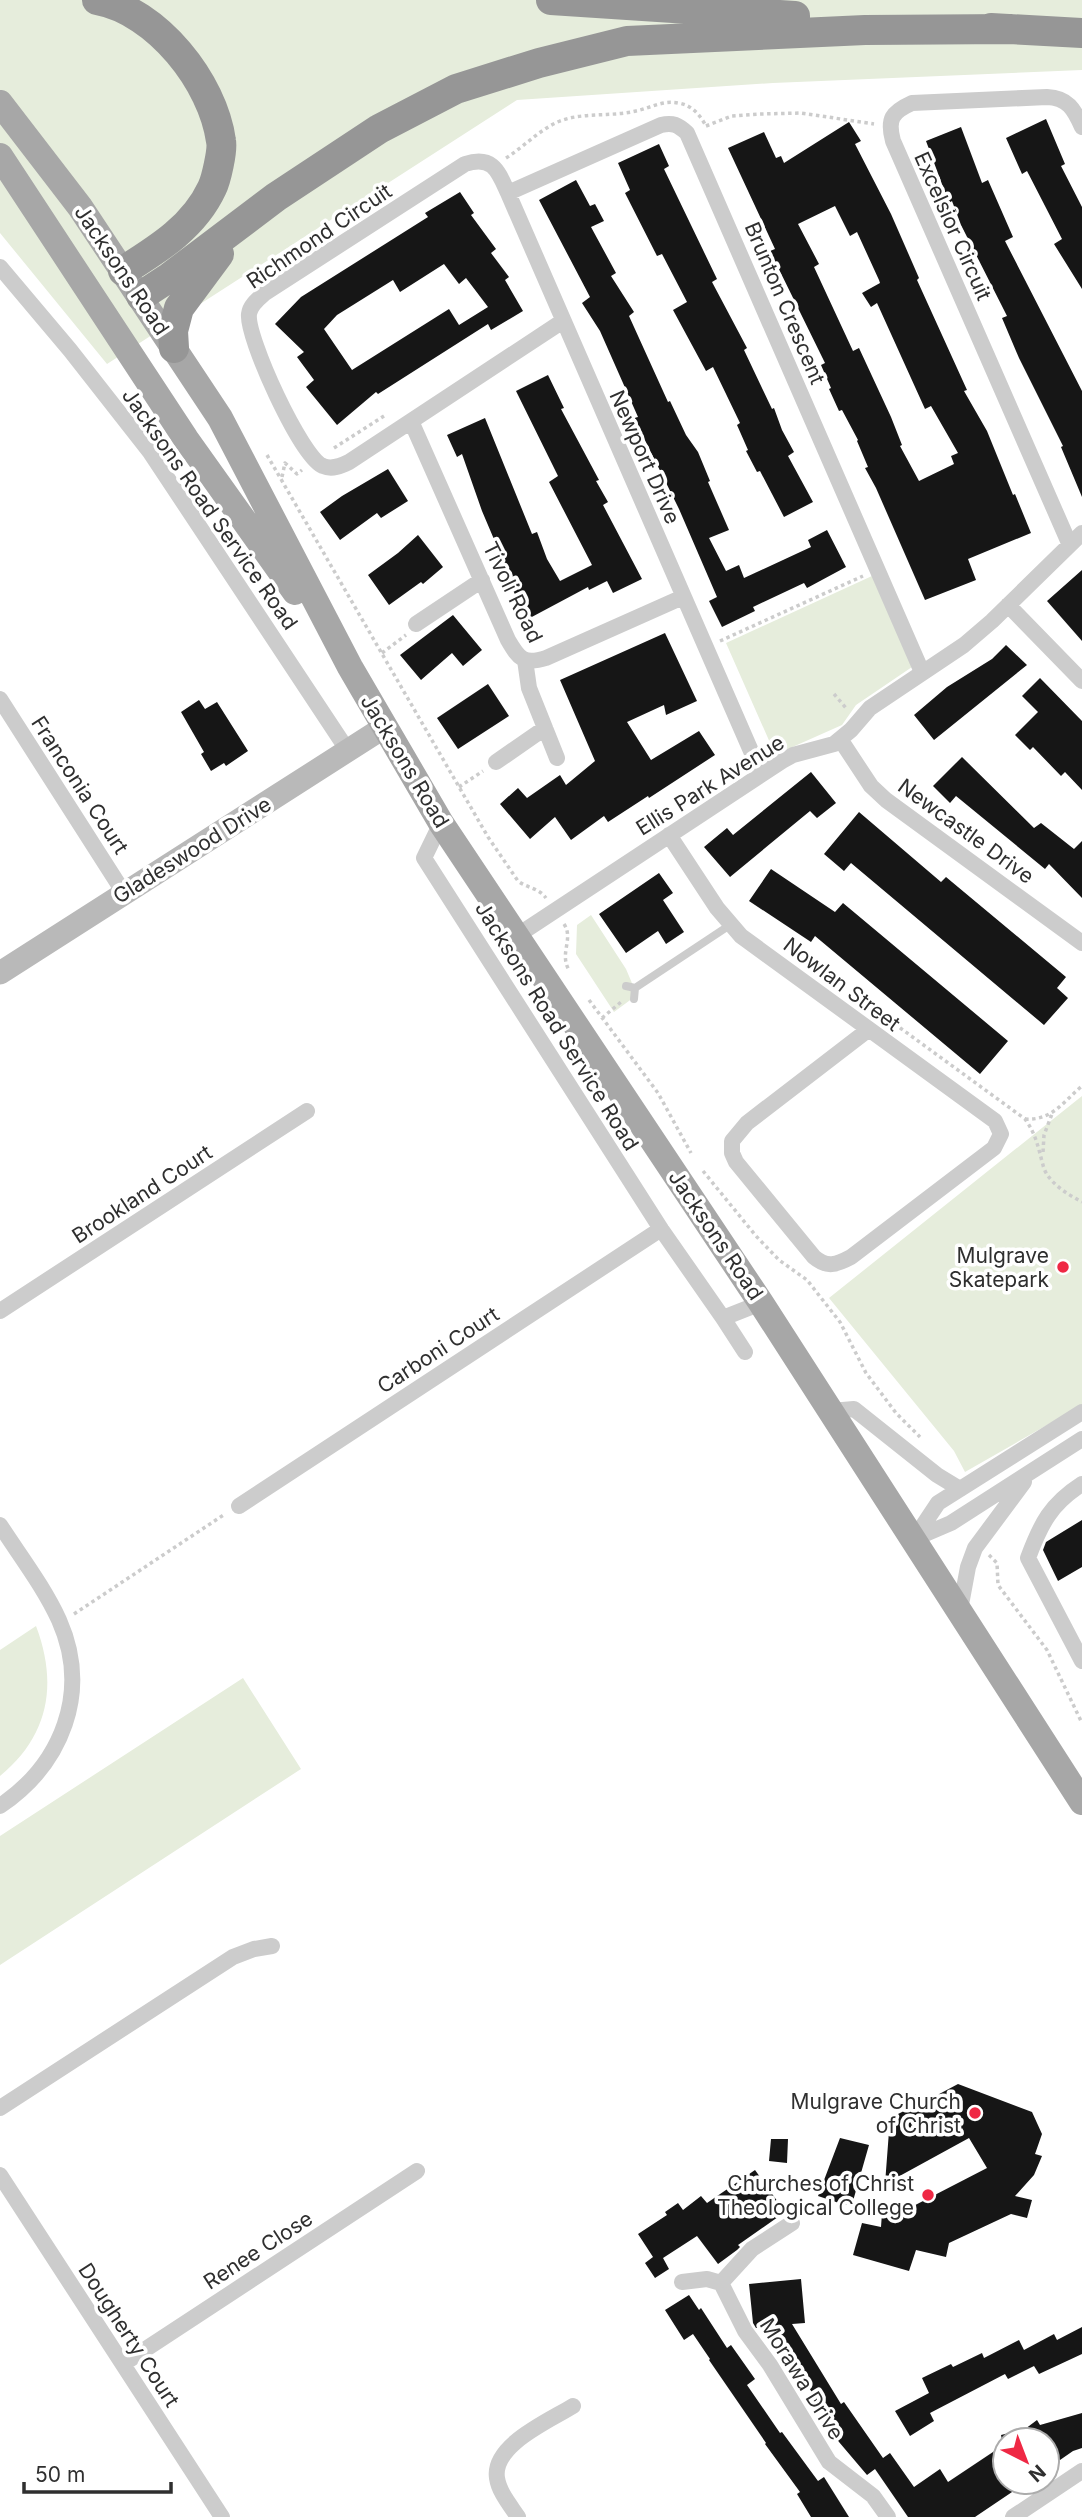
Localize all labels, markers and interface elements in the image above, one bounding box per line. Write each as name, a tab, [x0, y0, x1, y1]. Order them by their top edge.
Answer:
street label: Excelsior Circuit	[909, 148, 997, 304]
street label: Richmond Circuit	[242, 178, 396, 294]
street label: Jacksons Road	[69, 200, 175, 340]
street label: Brunton Crescent	[740, 218, 831, 388]
street label: Jacksons Road Service Road	[117, 384, 303, 634]
street label: Newport Drive	[604, 386, 686, 528]
street label: Tivoli Road	[478, 537, 548, 647]
street label: Jacksons Road	[355, 690, 455, 832]
street label: Franconia Court	[26, 711, 134, 859]
street label: Ellis Park Avenue	[631, 729, 789, 841]
street label: Newcastle Drive	[893, 773, 1039, 889]
street label: Gladeswood Drive	[108, 791, 276, 909]
street label: Jacksons Road Service Road	[470, 897, 644, 1155]
street label: Nowlan Street	[779, 932, 905, 1036]
street label: Brookland Court	[67, 1139, 217, 1248]
street label: Jacksons Road	[663, 1165, 769, 1305]
place label: Mulgrave Skatepark	[949, 1243, 1049, 1292]
marker: Mulgrave Skatepark	[1055, 1259, 1071, 1275]
street label: Carboni Court	[373, 1301, 503, 1399]
place label: Mulgrave Church of Christ	[791, 2089, 961, 2138]
marker: Mulgrave Church of Christ	[967, 2105, 983, 2121]
place label: Churches of Christ Theological College	[717, 2171, 914, 2220]
marker: Churches of Christ Theological College	[920, 2187, 936, 2203]
street label: Renee Close	[199, 2206, 317, 2294]
street label: Dougherty Court	[73, 2258, 185, 2412]
street label: Morawa Drive	[755, 2314, 849, 2444]
north arrow	[991, 2426, 1061, 2496]
scale bar	[24, 2450, 172, 2494]
text: N	[1024, 2460, 1050, 2487]
text: 50 m	[35, 2462, 85, 2487]

